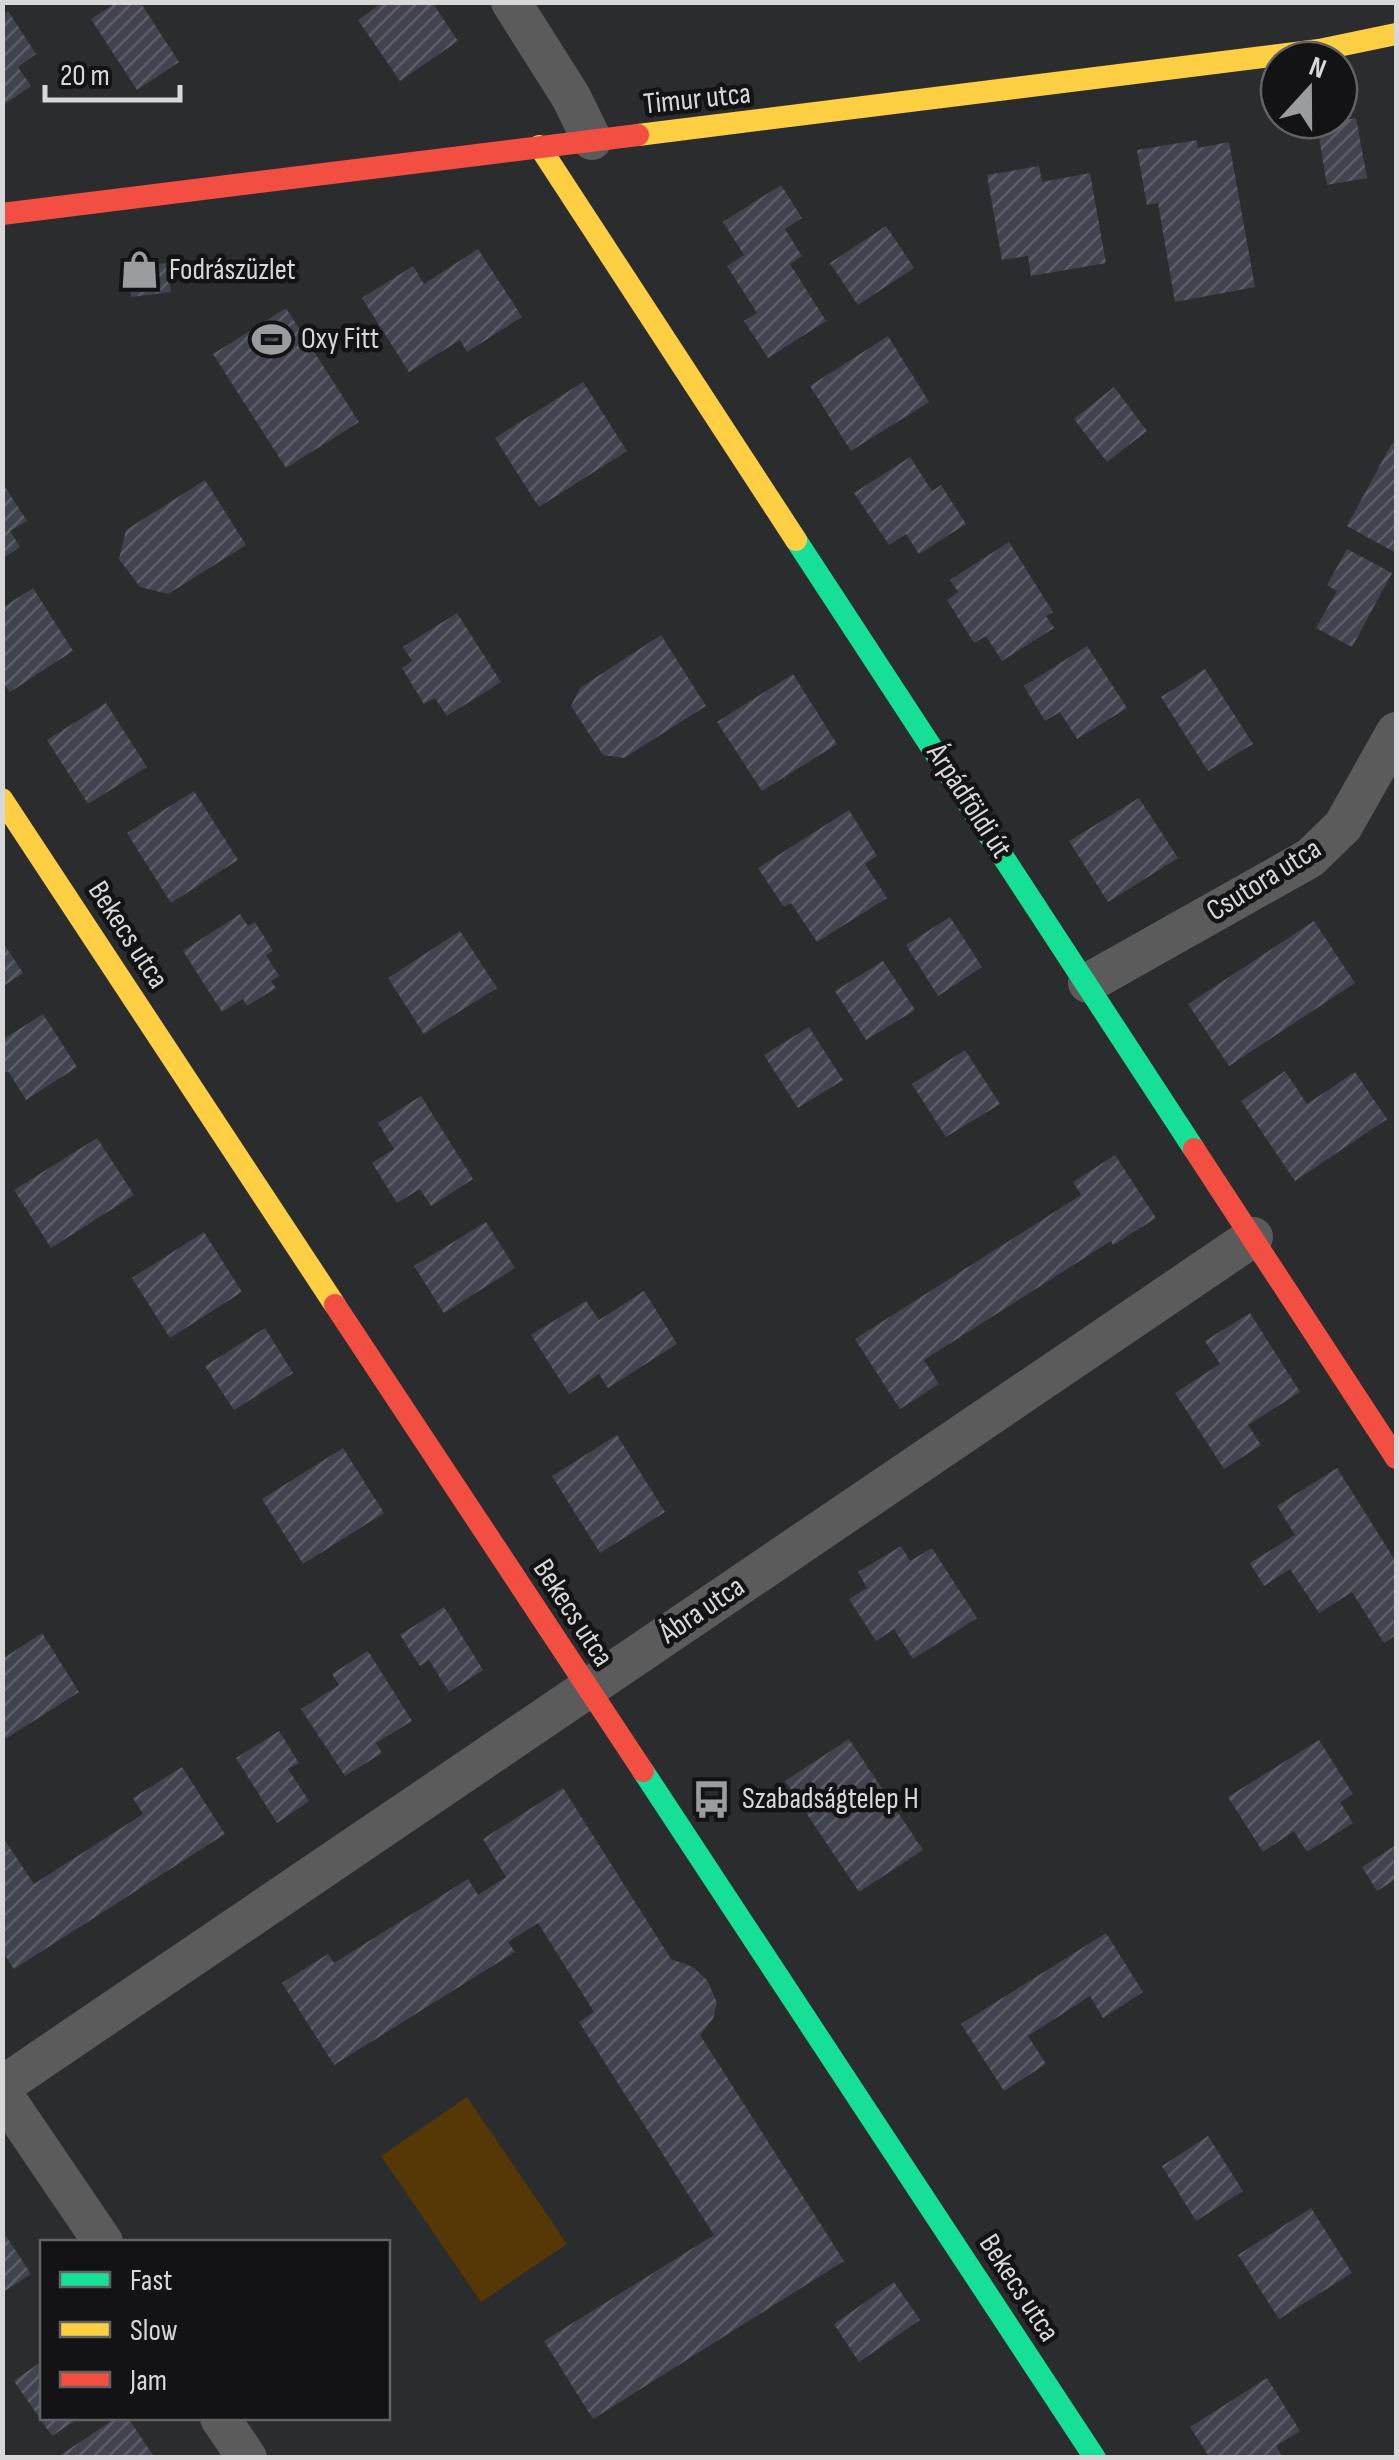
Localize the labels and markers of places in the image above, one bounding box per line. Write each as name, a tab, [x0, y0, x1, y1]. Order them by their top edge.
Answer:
shop icon: Fodrászüzlet	[118, 249, 160, 291]
place label: Fodrászüzlet	[169, 252, 296, 288]
sports icon: Oxy Fitt	[250, 318, 292, 360]
place label: Oxy Fitt	[301, 321, 379, 357]
bus stop icon: Szabadságtelep H	[691, 1778, 733, 1820]
place label: Szabadságtelep H	[742, 1781, 919, 1817]

